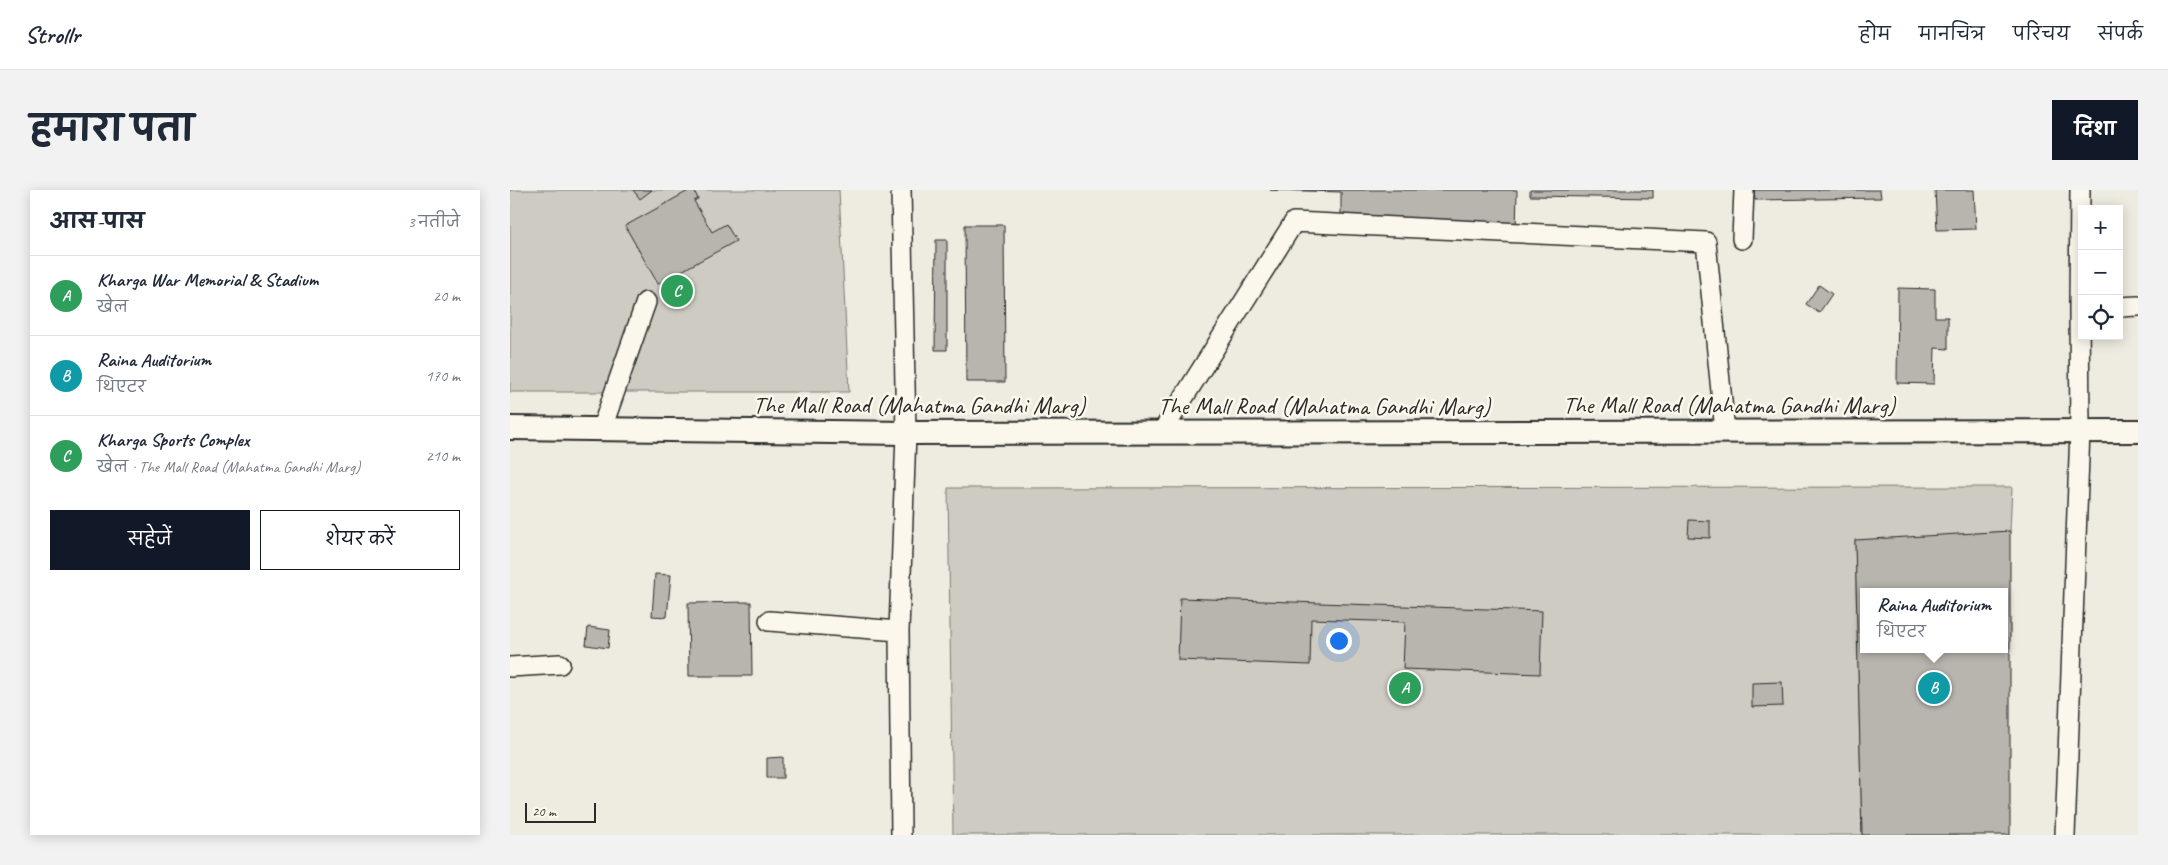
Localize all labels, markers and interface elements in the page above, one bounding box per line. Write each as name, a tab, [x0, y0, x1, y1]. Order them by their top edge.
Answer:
text: Strollr	[25, 20, 80, 50]
text: होम	[1859, 23, 1891, 45]
text: मानचित्र	[1919, 23, 1985, 45]
text: परिचय	[2013, 23, 2070, 45]
text: संपर्क	[2098, 23, 2143, 45]
button: दिशा	[2052, 100, 2138, 160]
text: हमारा पता	[30, 106, 194, 151]
map controls	[2078, 205, 2123, 340]
button: +	[2078, 205, 2123, 250]
text: आस-पास	[50, 208, 144, 234]
text: 3 नतीजे	[407, 212, 460, 232]
button: −	[2078, 250, 2123, 295]
text: Kharga War Memorial & Stadium	[97, 268, 318, 292]
pin: C	[661, 272, 693, 310]
text: A	[62, 286, 70, 306]
text: 20 m	[433, 286, 460, 306]
button: locate	[2078, 295, 2123, 340]
text: खेल	[97, 297, 128, 317]
text: Raina Auditorium	[97, 348, 211, 372]
text: B	[62, 366, 70, 386]
text: 170 m	[426, 366, 460, 386]
text: थिएटर	[97, 377, 146, 397]
street label: The Mall Road (Mahatma Gandhi Marg)	[753, 390, 1086, 420]
street label: The Mall Road (Mahatma Gandhi Marg)	[1563, 390, 1896, 420]
street label: The Mall Road (Mahatma Gandhi Marg)	[1158, 391, 1491, 421]
text: Kharga Sports Complex	[97, 428, 249, 452]
text: C	[62, 446, 70, 466]
text: 210 m	[426, 446, 460, 466]
text: खेल · The Mall Road (Mahatma Gandhi Marg)	[97, 457, 360, 477]
button: सहेजें	[50, 510, 250, 570]
button: शेयर करें	[260, 510, 460, 570]
popup	[1860, 588, 2008, 653]
text: Raina Auditorium	[1877, 593, 1991, 617]
text: थिएटर	[1877, 622, 1926, 642]
your location	[1326, 628, 1352, 654]
pin: A	[1389, 669, 1421, 707]
pin: B	[1918, 669, 1950, 707]
scale bar	[525, 800, 596, 823]
text: 20 m	[532, 803, 556, 820]

